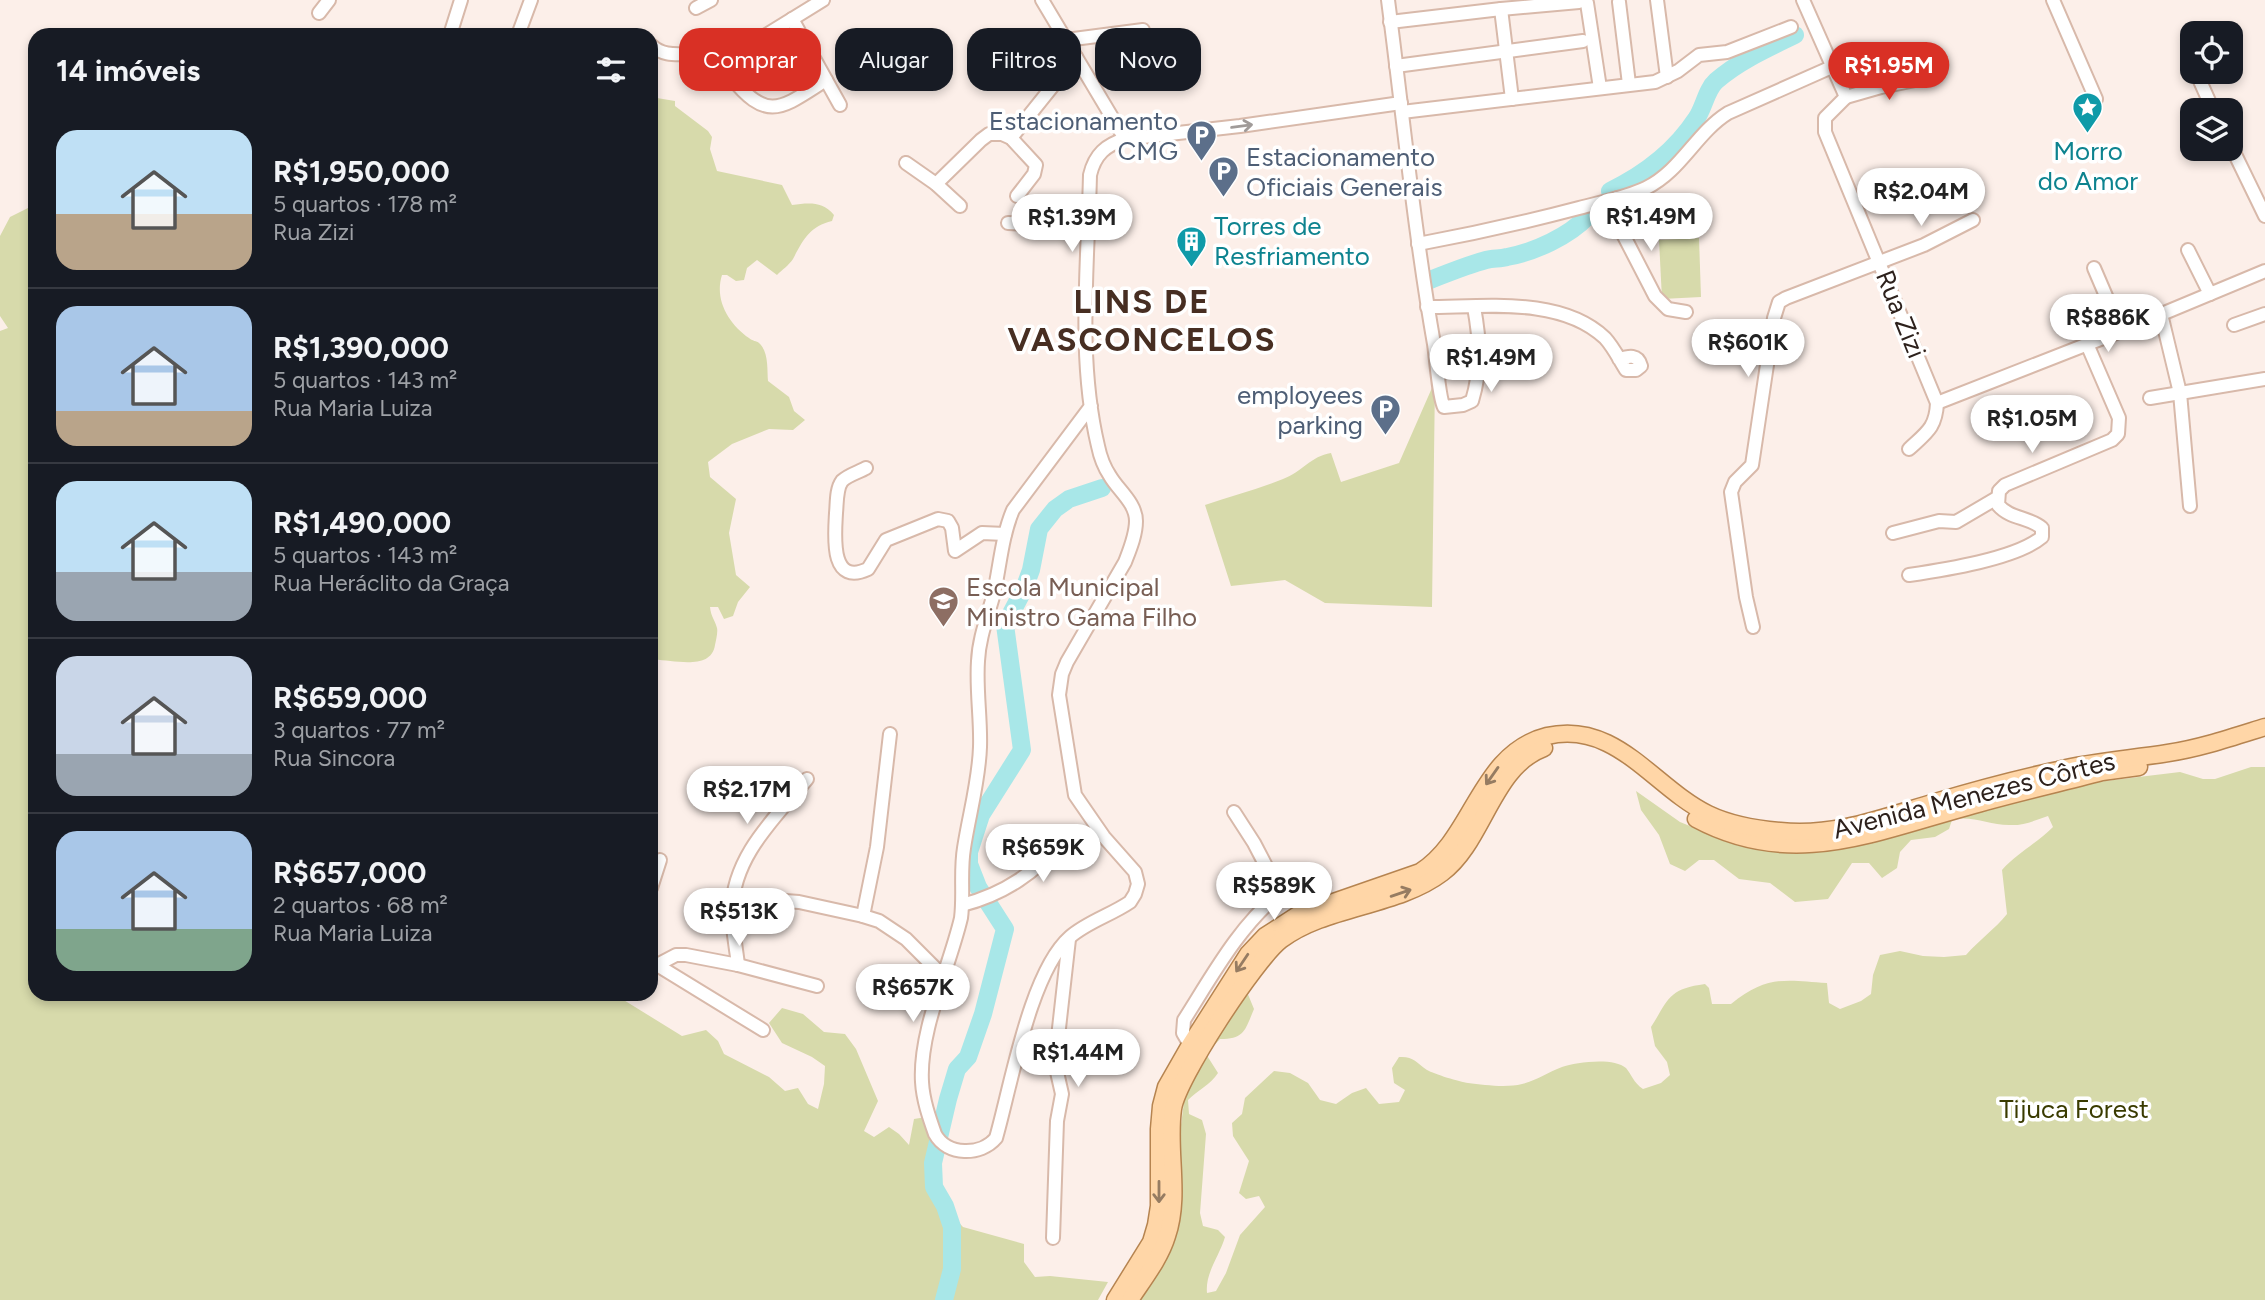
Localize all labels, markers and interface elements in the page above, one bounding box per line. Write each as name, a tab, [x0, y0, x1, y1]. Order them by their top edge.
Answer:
map controls	[2180, 21, 2243, 161]
button: locate	[2180, 21, 2243, 84]
chip: Comprar	[679, 28, 821, 91]
chip: Alugar	[835, 28, 953, 91]
chip: Filtros	[967, 28, 1081, 91]
chip: Novo	[1095, 28, 1201, 91]
pin: R$1.95M	[1824, 42, 1954, 102]
icon: filters	[592, 51, 630, 89]
text: R$1.95M	[1844, 51, 1934, 79]
text: 14 imóveis	[56, 52, 200, 89]
place icon: Morro do Amor	[2071, 91, 2105, 135]
button: layers	[2180, 98, 2243, 161]
place label: Estacionamento CMG	[989, 105, 1178, 167]
parking icon: Estacionamento CMG	[1184, 119, 1218, 163]
one-way arrow	[1230, 119, 1253, 132]
place label: Morro do Amor	[2038, 135, 2138, 197]
place label: Estacionamento Oficiais Generais	[1246, 141, 1443, 203]
text: R$1,950,000	[273, 153, 450, 190]
parking icon: Estacionamento Oficiais Generais	[1206, 155, 1240, 199]
icon: home	[112, 158, 196, 242]
pin: R$2.04M	[1856, 168, 1986, 228]
text: R$2.04M	[1873, 177, 1969, 205]
text: 5 quartos · 178 m²	[273, 190, 457, 218]
pin: R$1.39M	[1007, 194, 1137, 254]
pin: R$1.49M	[1586, 194, 1716, 253]
text: R$1.49M	[1606, 202, 1696, 230]
text: R$1.39M	[1028, 203, 1116, 231]
place label: Torres de Resfriamento	[1214, 210, 1370, 272]
text: Rua Zizi	[273, 218, 354, 246]
building icon: Torres de Resfriamento	[1174, 224, 1208, 268]
street label: Rua Zizi	[1869, 265, 1933, 363]
district label: LINS DE VASCONCELOS	[1008, 282, 1276, 359]
pin: R$886K	[2051, 294, 2165, 354]
text: R$886K	[2066, 303, 2150, 331]
pin: R$601K	[1691, 320, 1805, 379]
text: R$601K	[1708, 328, 1788, 356]
text: R$1,390,000	[273, 329, 449, 366]
icon: home	[112, 334, 196, 418]
pin: R$1.49M	[1426, 334, 1556, 394]
text: R$1.49M	[1446, 343, 1536, 371]
text: 5 quartos · 143 m²	[273, 366, 457, 394]
place label: employees parking	[1237, 379, 1363, 441]
parking icon: employees parking	[1369, 393, 1403, 437]
text: Rua Maria Luiza	[273, 394, 433, 422]
pin: R$1.05M	[1967, 396, 2097, 455]
text: R$1.05M	[1987, 404, 2077, 432]
text: R$1,490,000	[273, 504, 451, 541]
icon: home	[112, 509, 196, 593]
text: 5 quartos · 143 m²	[273, 541, 457, 569]
text: Rua Heráclito da Graça	[273, 569, 510, 597]
place label: Escola Municipal Ministro Gama Filho	[966, 571, 1197, 633]
school or university icon: Escola Municipal Ministro Gama Filho	[926, 585, 960, 629]
text: R$659,000	[273, 679, 427, 716]
icon: home	[112, 684, 196, 768]
text: 3 quartos · 77 m²	[273, 716, 445, 744]
text: Rua Sincora	[273, 744, 395, 772]
street label: Avenida Menezes Côrtes	[1830, 744, 2118, 846]
pin: R$2.17M	[682, 766, 812, 826]
one-way arrow	[1485, 766, 1499, 785]
text: R$2.17M	[703, 775, 791, 803]
pin: R$659K	[986, 824, 1100, 884]
text: R$659K	[1002, 833, 1084, 861]
text: R$657,000	[273, 854, 427, 891]
icon: home	[112, 859, 196, 943]
pin: R$589K	[1217, 862, 1331, 922]
text: R$589K	[1232, 871, 1316, 899]
one-way arrow	[1390, 885, 1412, 898]
pin: R$513K	[682, 888, 796, 948]
text: 2 quartos · 68 m²	[273, 891, 448, 919]
text: R$513K	[700, 897, 778, 925]
text: Rua Maria Luiza	[273, 919, 433, 947]
one-way arrow	[1235, 953, 1250, 972]
pin: R$657K	[856, 964, 970, 1024]
text: R$657K	[872, 973, 954, 1001]
pin: R$1.44M	[1013, 1030, 1143, 1089]
text: R$1.44M	[1032, 1038, 1124, 1066]
park label: Tijuca Forest	[1999, 1093, 2149, 1125]
one-way arrow	[1152, 1181, 1166, 1204]

